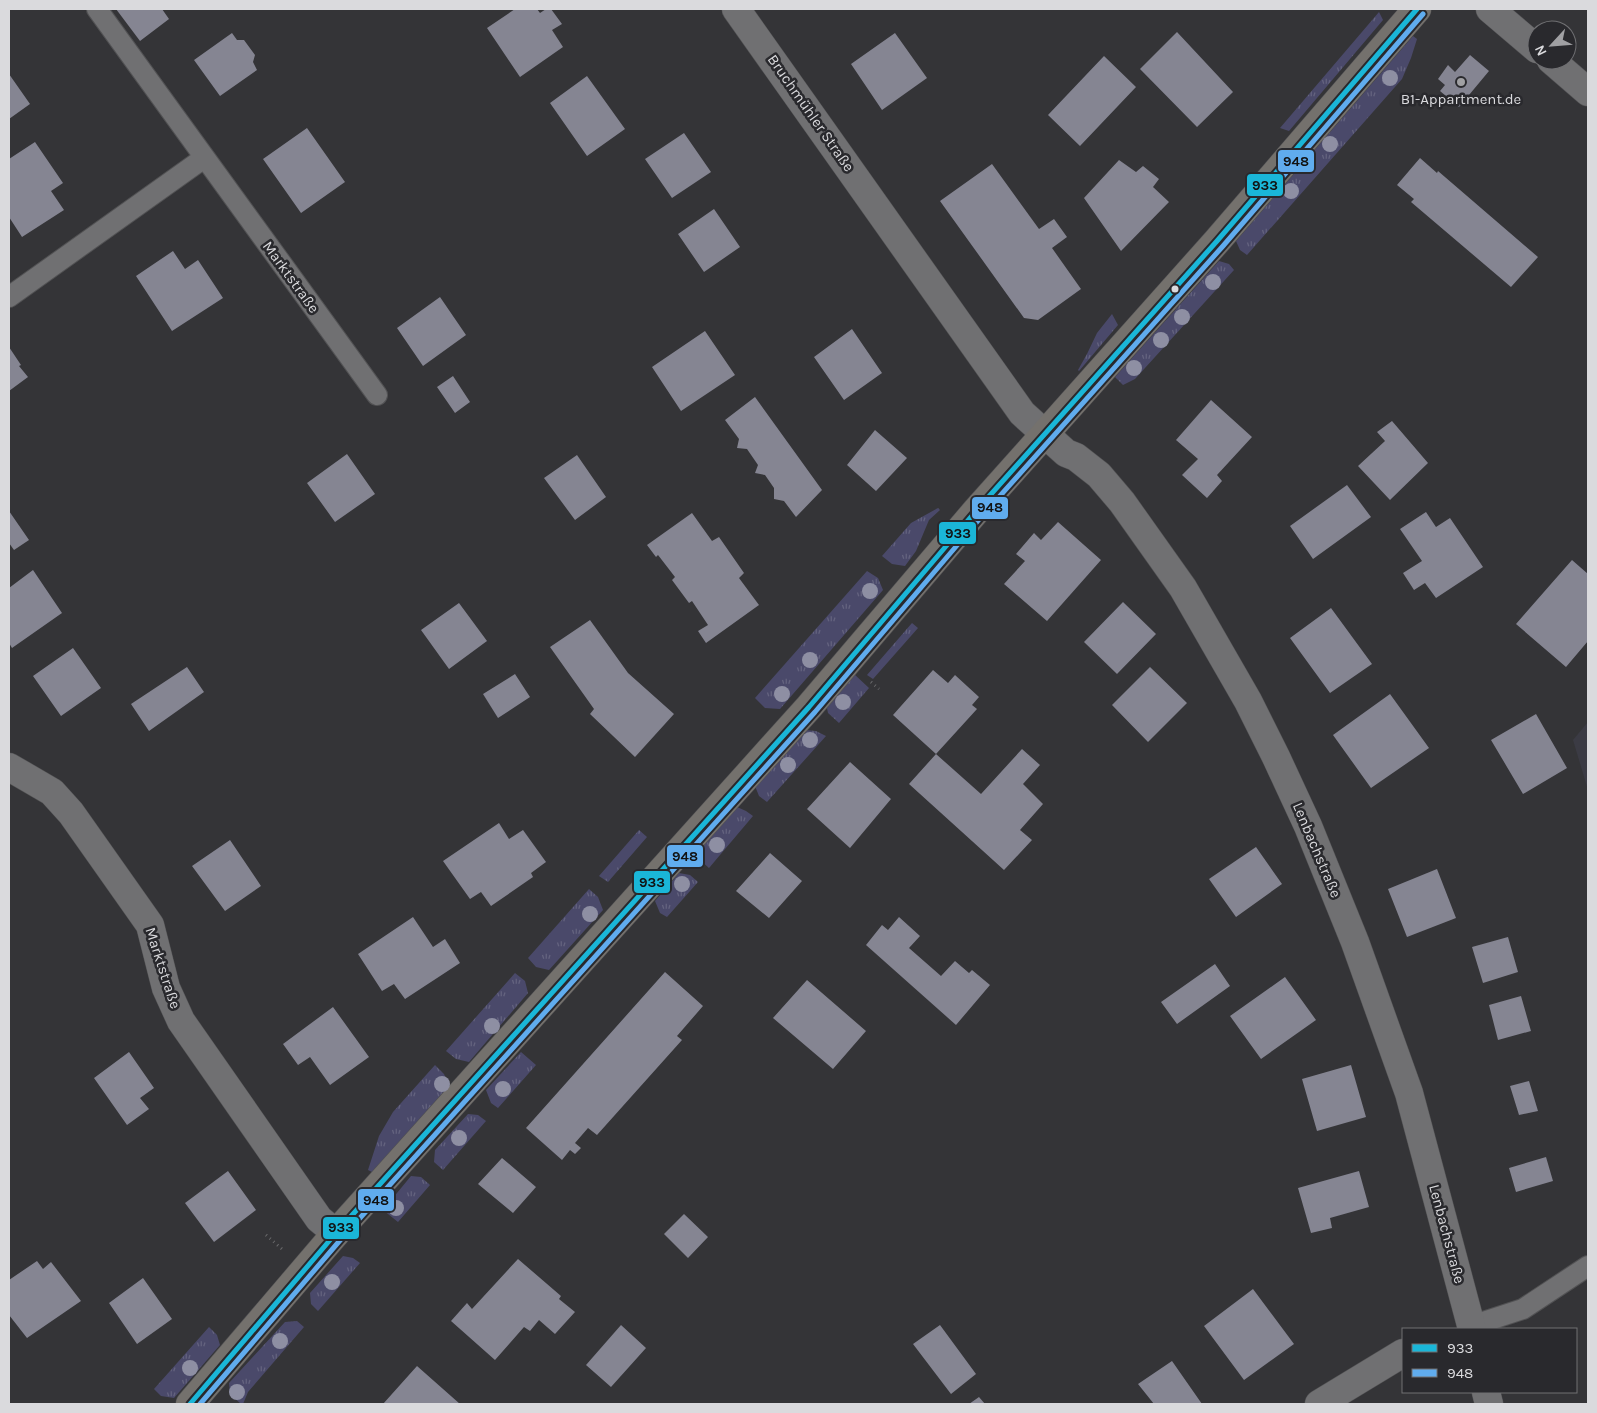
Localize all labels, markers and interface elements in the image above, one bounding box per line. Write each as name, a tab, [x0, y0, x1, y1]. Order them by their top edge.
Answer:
north arrow	[1527, 20, 1577, 70]
text: N	[1531, 42, 1551, 59]
street label: Bruchmühler Straße	[764, 51, 858, 175]
marker: B1-Appartment.de	[1455, 76, 1467, 88]
place label: B1-Appartment.de	[1401, 90, 1521, 108]
line badge: 948	[1277, 149, 1315, 173]
text: 948	[1283, 153, 1309, 170]
line badge: 933	[1246, 173, 1284, 197]
text: 933	[1252, 177, 1278, 194]
street label: Marktstraße	[259, 237, 323, 317]
unlabelled marker	[1170, 284, 1180, 294]
line badge: 948	[971, 496, 1009, 520]
text: 948	[977, 499, 1003, 516]
line badge: 933	[938, 521, 977, 545]
text: 933	[945, 525, 971, 542]
street label: Lenbachstraße	[1289, 800, 1345, 900]
line badge: 948	[666, 844, 704, 868]
text: 948	[672, 848, 698, 865]
line badge: 933	[633, 870, 671, 894]
text: 933	[639, 874, 665, 891]
street label: Marktstraße	[141, 925, 185, 1011]
street label: Lenbachstraße	[1425, 1182, 1469, 1286]
line badge: 948	[357, 1188, 395, 1212]
text: 948	[363, 1192, 389, 1209]
line badge: 933	[322, 1216, 360, 1240]
text: 933	[328, 1219, 354, 1236]
legend	[1402, 1328, 1577, 1393]
text: 933	[1447, 1339, 1473, 1357]
text: 948	[1447, 1364, 1473, 1382]

